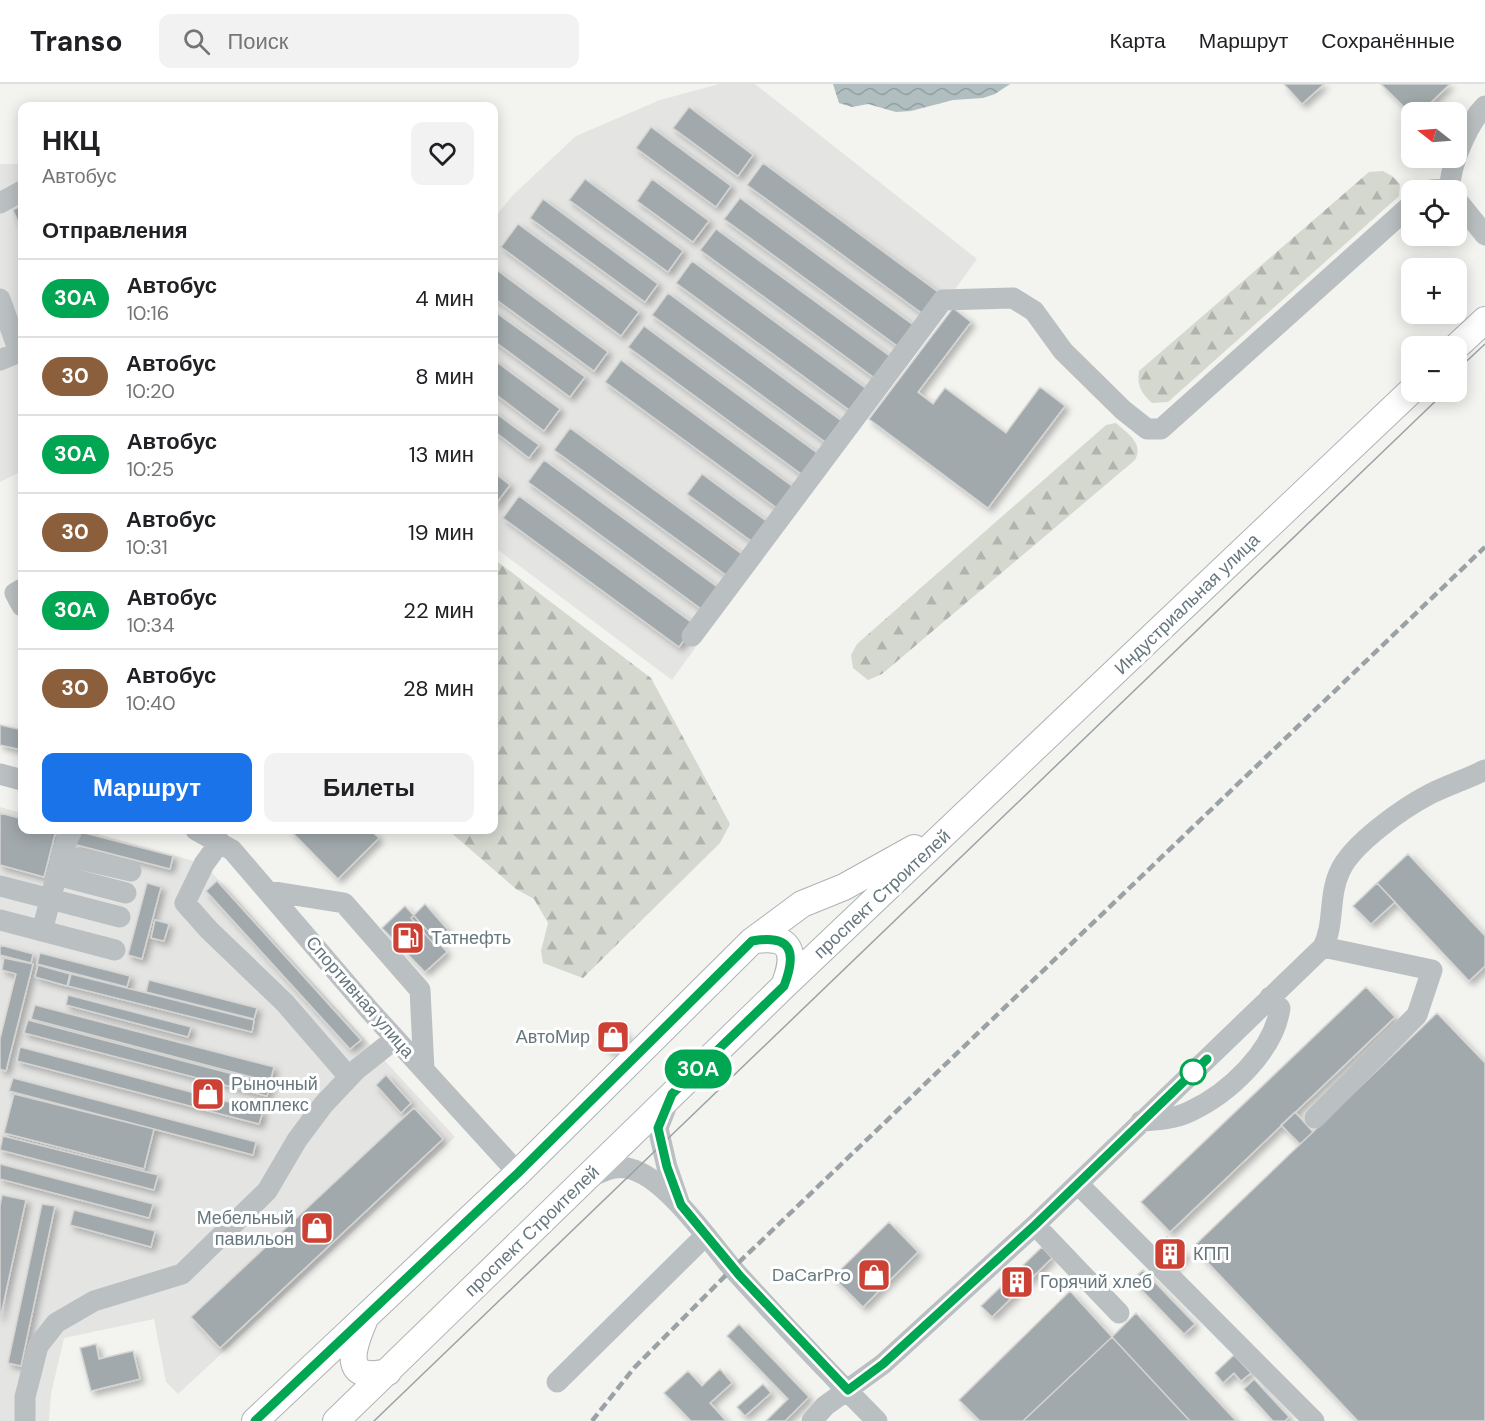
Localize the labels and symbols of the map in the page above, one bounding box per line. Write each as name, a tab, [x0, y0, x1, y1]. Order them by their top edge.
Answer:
north arrow	[1401, 102, 1467, 168]
street label: Индустриальная улица	[1109, 528, 1266, 680]
street label: проспект Строителей	[808, 824, 956, 964]
fuel station icon: Татнефть	[390, 920, 426, 956]
place label: Татнефть	[431, 926, 511, 950]
street label: Спортивная улица	[300, 931, 420, 1064]
shop icon: АвтоМир	[595, 1019, 631, 1055]
place label: АвтоМир	[516, 1025, 590, 1049]
line badge: 30А	[664, 1050, 732, 1088]
unlabelled marker	[1180, 1059, 1206, 1085]
place label: Рыночный комплекс	[231, 1072, 318, 1117]
shop icon: Рыночный комплекс	[190, 1076, 226, 1112]
street label: проспект Строителей	[459, 1160, 605, 1302]
place label: Мебельный павильон	[197, 1206, 294, 1251]
shop icon: Мебельный павильон	[299, 1210, 335, 1246]
building icon: КПП	[1152, 1236, 1188, 1272]
place label: КПП	[1193, 1242, 1229, 1266]
shop icon: DaCarPro	[856, 1257, 892, 1293]
place label: DaCarPro	[772, 1263, 851, 1287]
building icon: Горячий хлеб	[999, 1264, 1035, 1300]
place label: Горячий хлеб	[1040, 1270, 1152, 1294]

